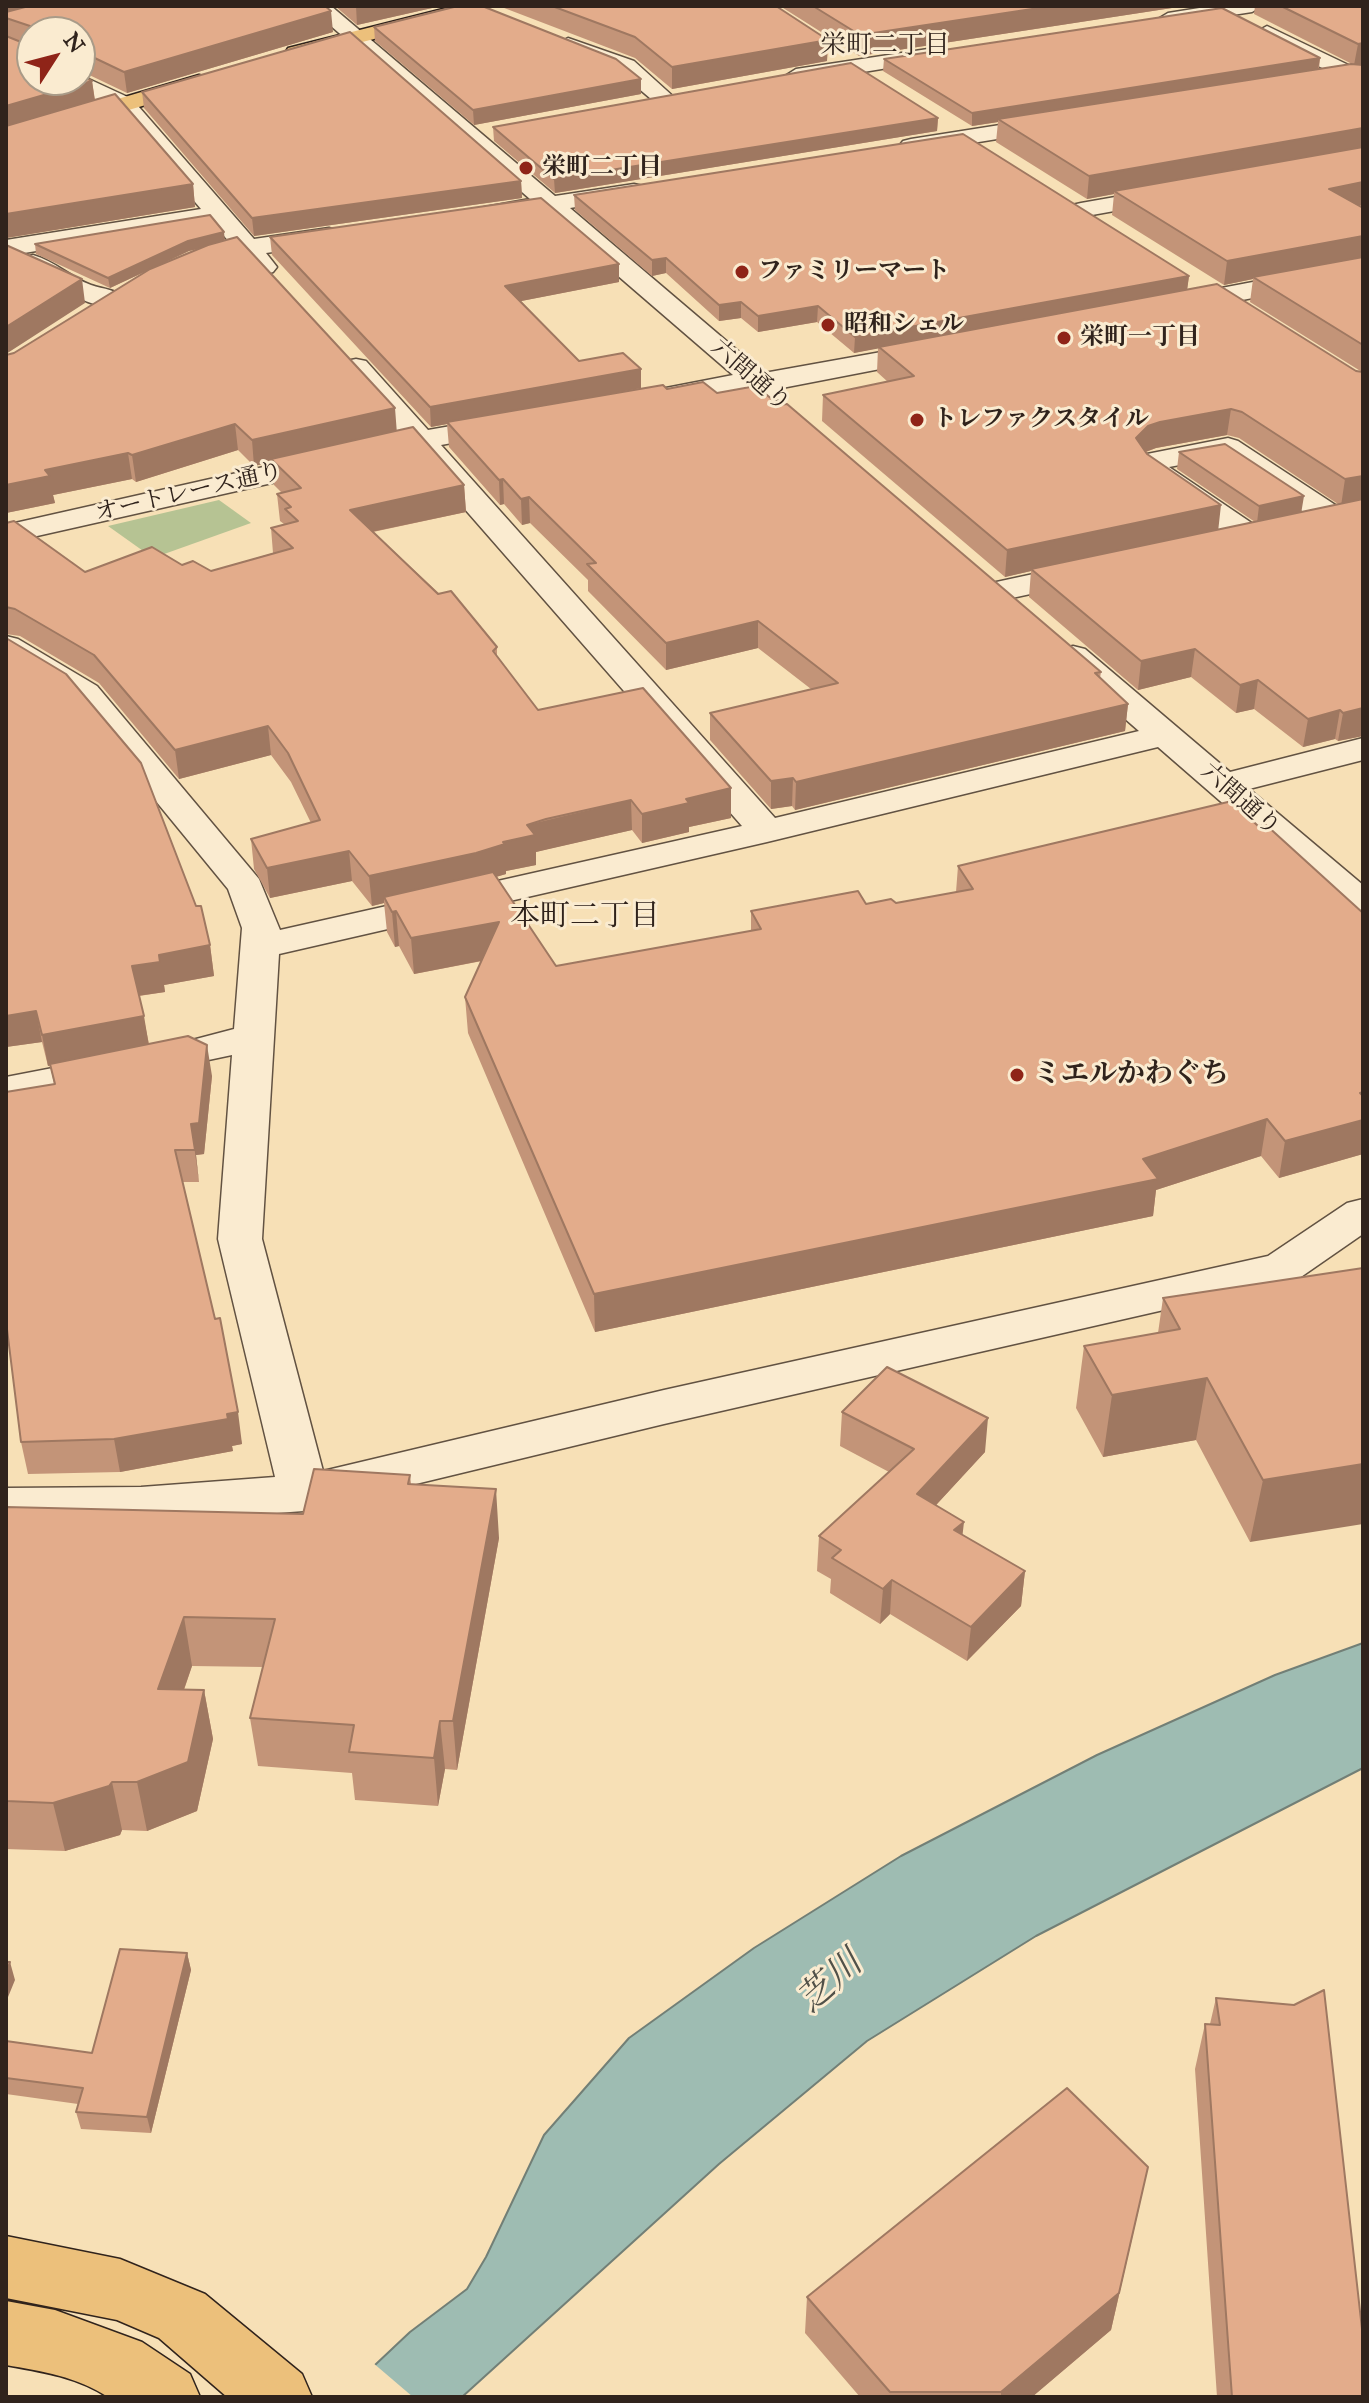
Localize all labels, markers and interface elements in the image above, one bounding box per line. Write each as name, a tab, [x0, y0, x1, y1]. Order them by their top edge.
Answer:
north arrow	[16, 16, 96, 96]
text: N	[58, 27, 91, 58]
district label: 栄町二丁目	[820, 31, 950, 63]
place label: 栄町二丁目	[542, 154, 662, 182]
marker: 栄町二丁目	[517, 159, 535, 177]
place label: ファミリーマート	[758, 258, 950, 286]
marker: ファミリーマート	[733, 263, 751, 281]
place label: 昭和シェル	[844, 311, 964, 339]
marker: 昭和シェル	[819, 316, 837, 334]
place label: 栄町一丁目	[1080, 324, 1200, 352]
marker: 栄町一丁目	[1055, 329, 1073, 347]
street label: 六間通り	[704, 334, 796, 418]
place label: トレファクスタイル	[933, 406, 1149, 434]
marker: トレファクスタイル	[908, 411, 926, 429]
street label: オートレース通り	[92, 457, 286, 529]
street label: 六間通り	[1194, 758, 1286, 842]
district label: 本町二丁目	[510, 900, 660, 936]
place label: ミエルかわぐち	[1033, 1058, 1229, 1092]
marker: ミエルかわぐち	[1008, 1066, 1026, 1084]
water label: 芝川	[790, 1943, 872, 2023]

